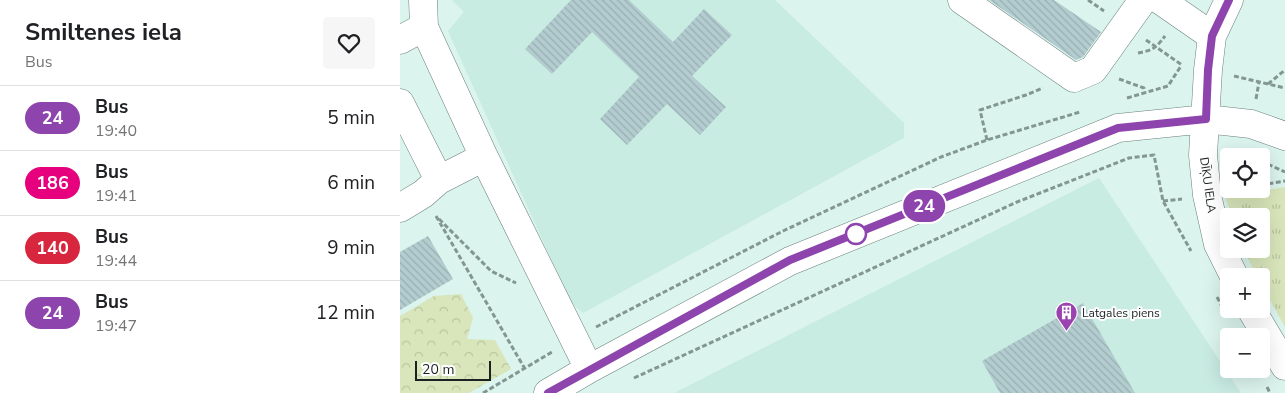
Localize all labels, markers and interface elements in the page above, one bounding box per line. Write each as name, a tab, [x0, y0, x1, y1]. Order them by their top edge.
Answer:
text: Smiltenes iela	[25, 16, 182, 48]
button: heart	[323, 17, 375, 69]
text: Bus	[25, 51, 53, 73]
text: Bus	[95, 94, 128, 120]
text: 5 min	[327, 105, 375, 131]
text: 24	[42, 106, 63, 130]
text: 19:40	[95, 120, 137, 142]
map controls	[1220, 148, 1270, 378]
button: locate	[1220, 148, 1270, 198]
street label: DĪĶU IELA	[1196, 156, 1220, 214]
text: Bus	[95, 159, 128, 185]
text: 6 min	[327, 170, 375, 196]
text: 186	[36, 171, 69, 195]
text: 19:41	[95, 185, 137, 207]
line badge: 24	[902, 190, 946, 222]
text: 24	[913, 194, 935, 218]
button: layers	[1220, 208, 1270, 258]
unlabelled marker	[845, 223, 867, 245]
text: Bus	[95, 224, 128, 250]
text: 9 min	[327, 235, 375, 261]
text: 140	[36, 236, 69, 260]
text: 19:44	[95, 250, 137, 272]
button: +	[1220, 268, 1270, 318]
text: Bus	[95, 289, 128, 315]
text: 12 min	[316, 300, 375, 326]
text: 24	[42, 301, 63, 325]
building icon: Latgales piens	[1054, 301, 1078, 332]
place label: Latgales piens	[1082, 305, 1160, 321]
text: 19:47	[95, 315, 137, 337]
button: −	[1220, 328, 1270, 378]
scale bar	[415, 358, 491, 381]
text: 20 m	[422, 360, 454, 379]

